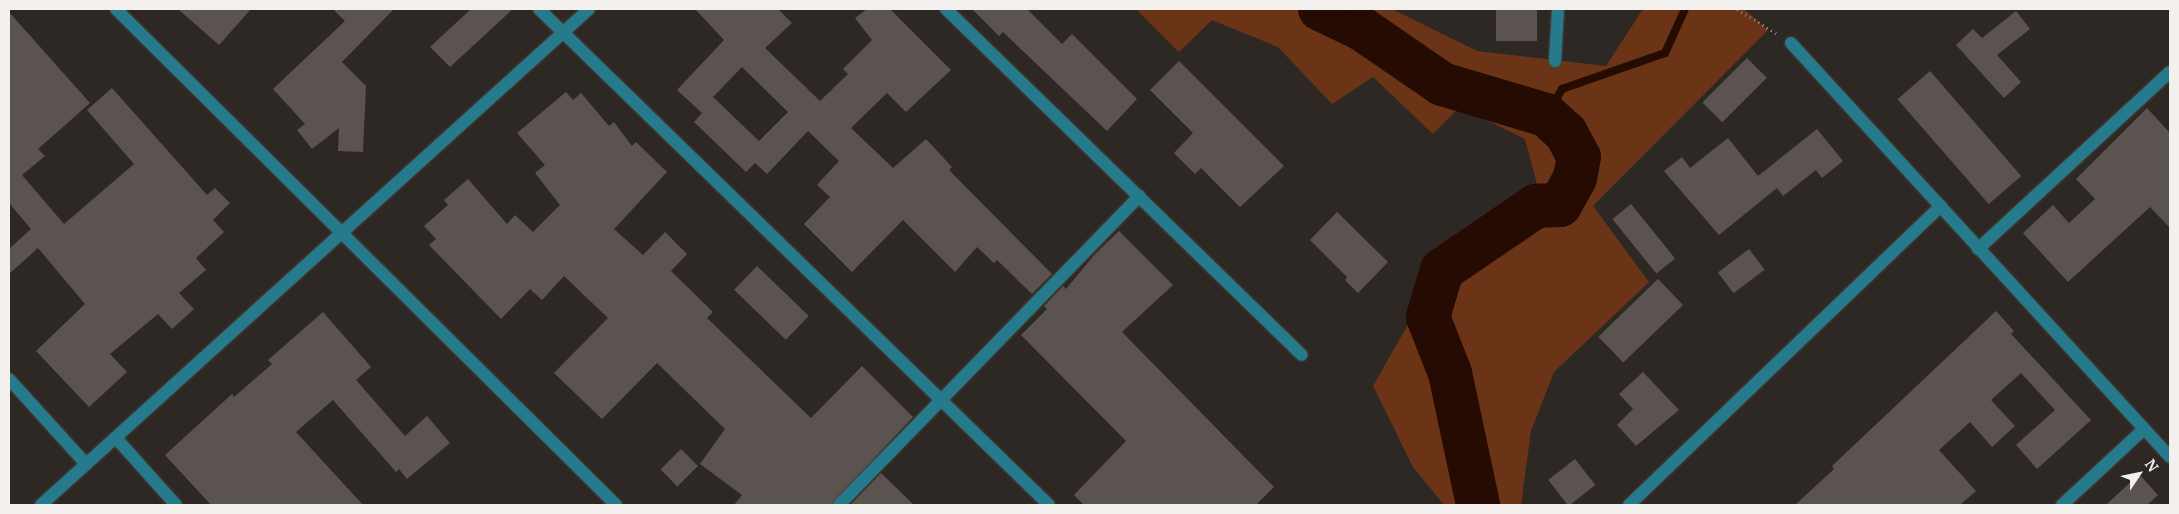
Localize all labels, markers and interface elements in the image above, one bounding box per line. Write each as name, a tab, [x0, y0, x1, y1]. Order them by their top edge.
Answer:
north arrow	[2114, 449, 2164, 499]
text: N	[2141, 456, 2162, 475]

